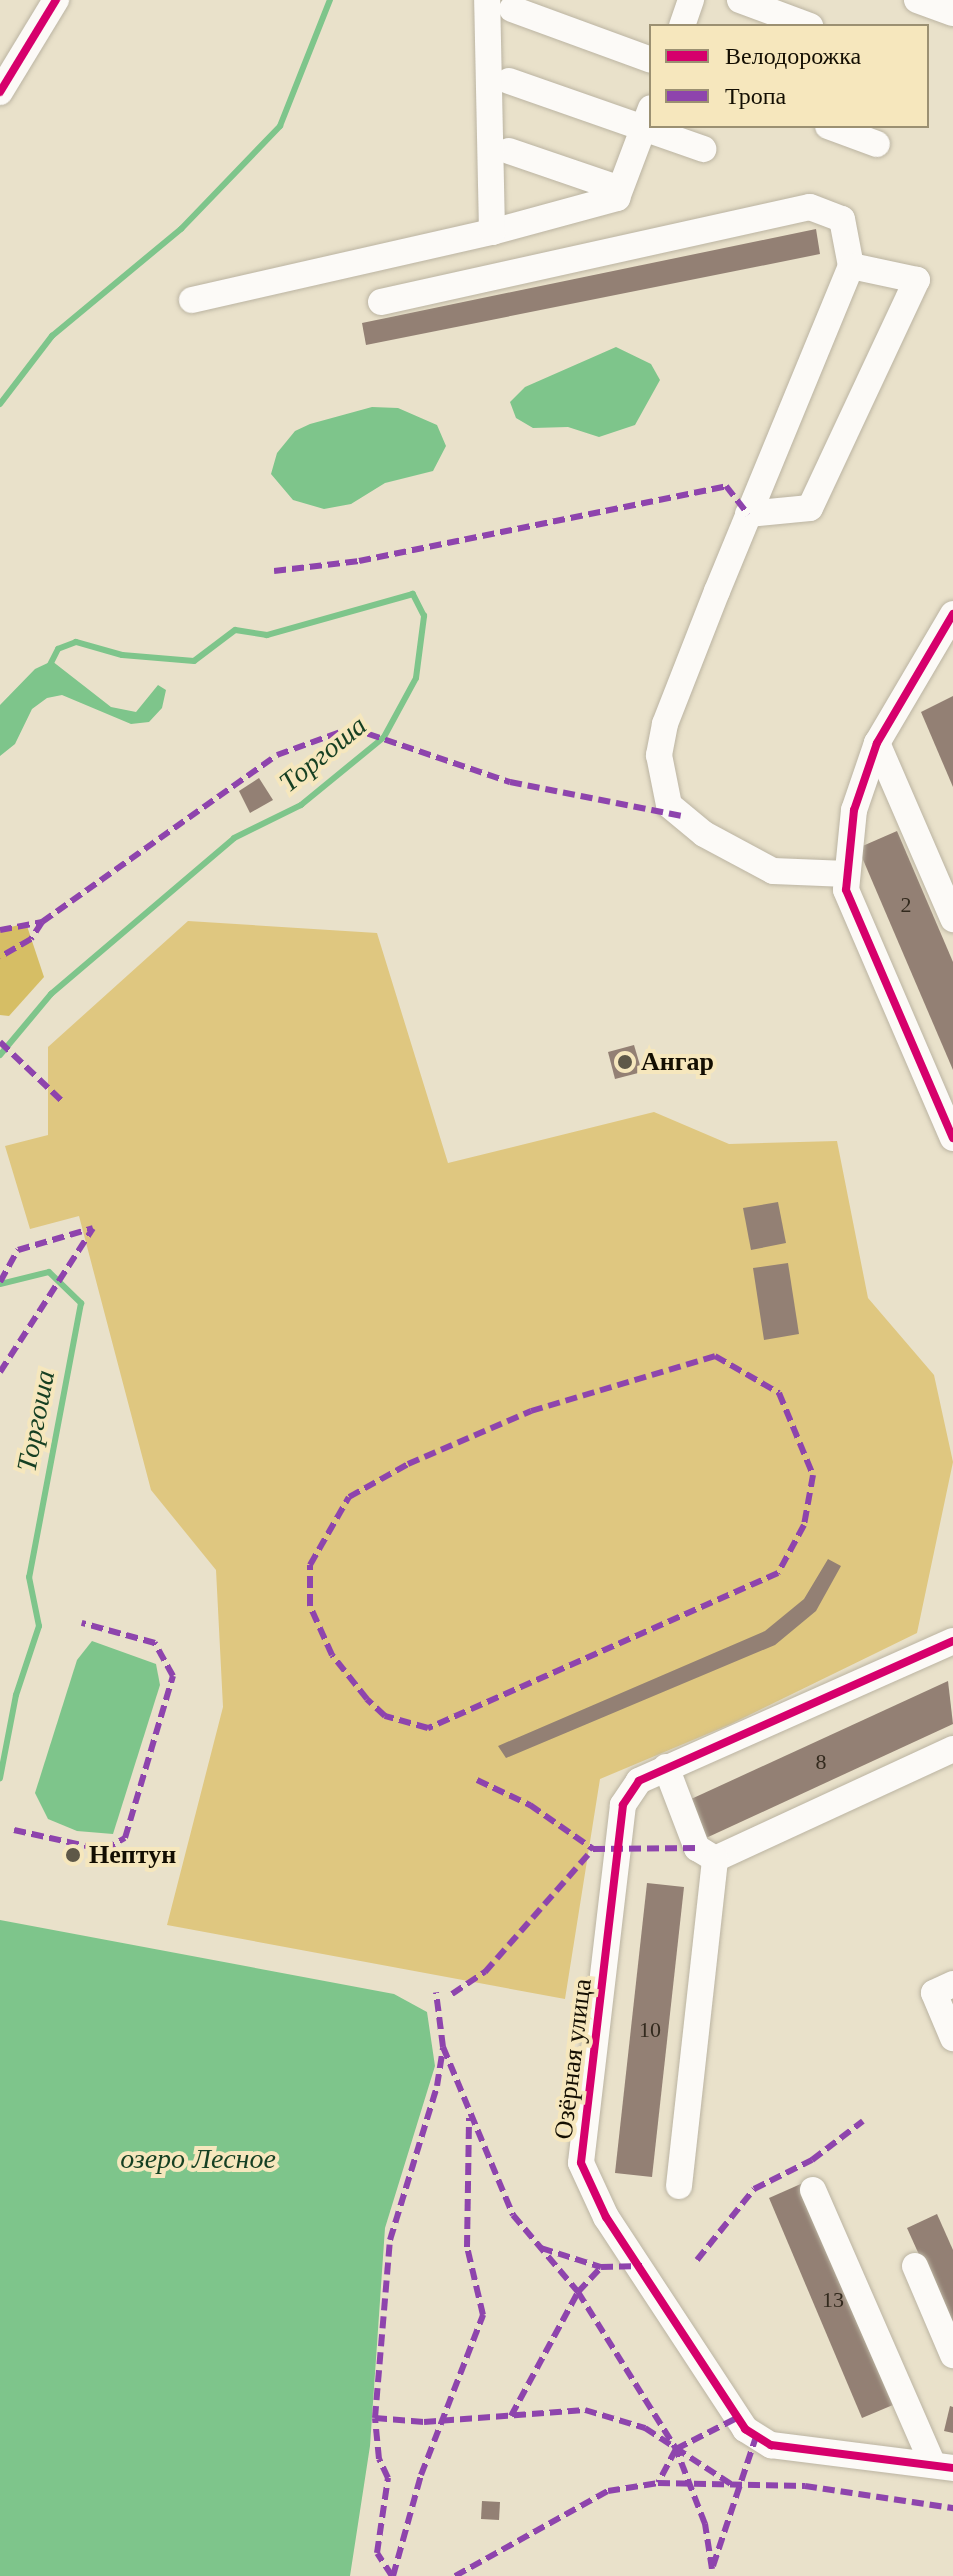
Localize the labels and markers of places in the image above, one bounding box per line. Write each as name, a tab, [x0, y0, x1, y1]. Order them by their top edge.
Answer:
place label: Ангар	[641, 1046, 714, 1078]
marker: Ангар	[616, 1053, 634, 1071]
place label: Нептун	[89, 1839, 176, 1871]
marker: Нептун	[64, 1846, 82, 1864]

